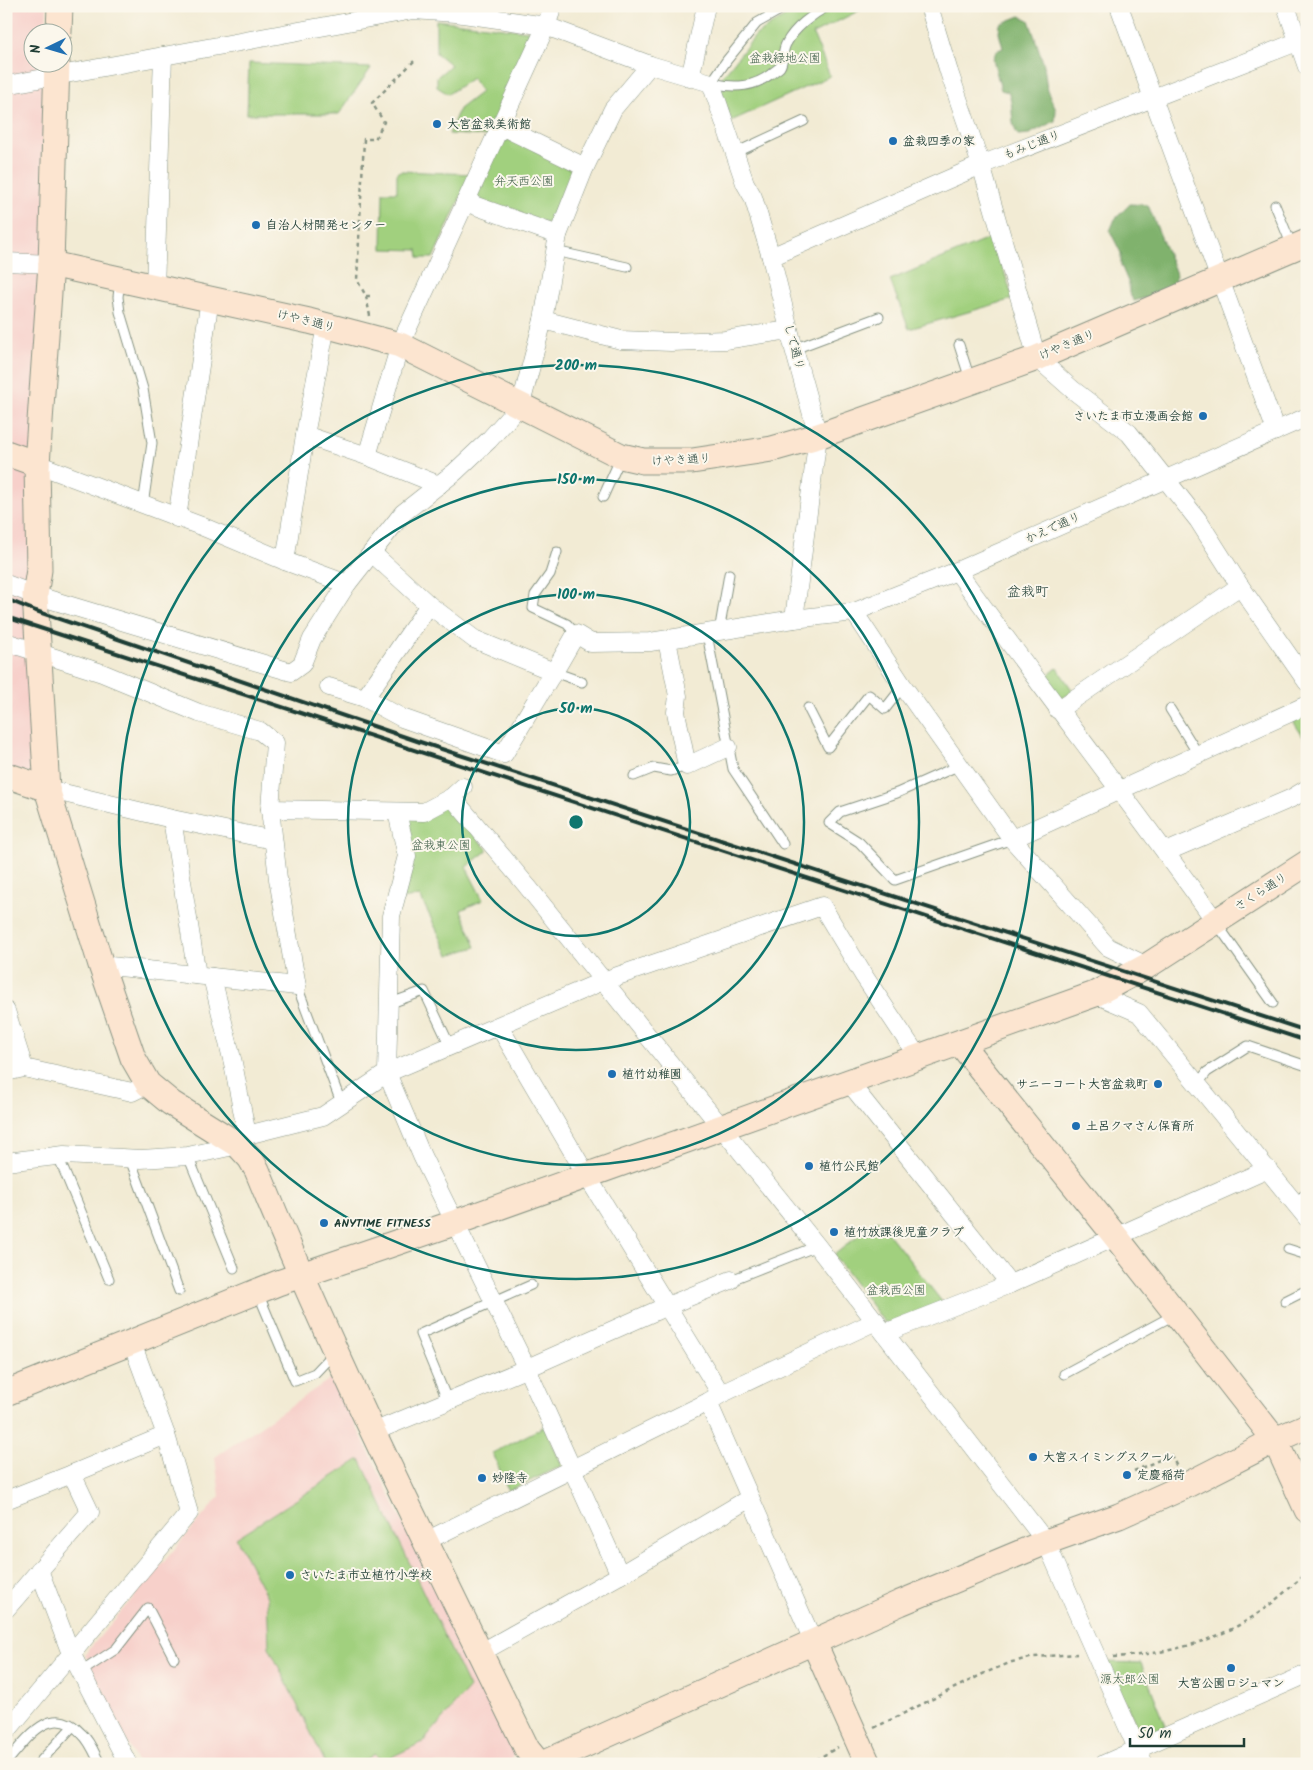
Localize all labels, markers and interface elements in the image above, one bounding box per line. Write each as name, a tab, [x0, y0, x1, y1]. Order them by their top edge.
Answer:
north arrow	[22, 22, 72, 72]
text: N	[25, 44, 47, 54]
park label: 盆栽緑地公園	[749, 49, 821, 68]
place label: 大宮盆栽美術館	[447, 115, 531, 134]
marker: 大宮盆栽美術館	[431, 118, 443, 130]
street label: もみじ通り	[1001, 125, 1063, 165]
place label: 盆栽四季の家	[903, 132, 975, 151]
marker: 盆栽四季の家	[887, 135, 899, 147]
park label: 弁天西公園	[494, 172, 554, 191]
place label: 自治人材開発センター	[266, 216, 386, 235]
marker: 自治人材開発センター	[250, 219, 262, 231]
street label: けやき通り	[275, 305, 337, 337]
street label: しで通り	[779, 322, 809, 372]
street label: けやき通り	[1036, 325, 1098, 365]
text: 200 m	[555, 354, 597, 378]
place label: さいたま市立漫画会館	[1073, 407, 1193, 426]
marker: さいたま市立漫画会館	[1197, 410, 1209, 422]
street label: けやき通り	[651, 449, 711, 471]
text: 150 m	[557, 468, 595, 492]
street label: かえで通り	[1022, 507, 1084, 549]
district label: 盆栽町	[1007, 581, 1049, 603]
text: 100 m	[557, 583, 595, 607]
text: 50 m	[558, 697, 593, 721]
centre of rings	[567, 813, 585, 831]
park label: 盆栽東公園	[411, 836, 471, 855]
street label: さくら通り	[1231, 868, 1291, 916]
place label: 植竹幼稚園	[622, 1065, 682, 1084]
marker: 植竹幼稚園	[606, 1068, 618, 1080]
place label: サニーコート大宮盆栽町	[1016, 1075, 1148, 1094]
marker: サニーコート大宮盆栽町	[1152, 1078, 1164, 1090]
place label: 土呂クマさん保育所	[1086, 1117, 1195, 1136]
marker: 土呂クマさん保育所	[1070, 1120, 1082, 1132]
place label: 植竹公民館	[819, 1157, 879, 1176]
marker: 植竹公民館	[803, 1160, 815, 1172]
place label: ANYTIME FITNESS	[334, 1214, 431, 1233]
marker: ANYTIME FITNESS	[318, 1217, 330, 1229]
place label: 植竹放課後児童クラブ	[844, 1223, 964, 1242]
marker: 植竹放課後児童クラブ	[828, 1226, 840, 1238]
park label: 盆栽西公園	[866, 1281, 926, 1300]
place label: 大宮スイミングスクール	[1043, 1448, 1174, 1467]
marker: 大宮スイミングスクール	[1027, 1451, 1039, 1463]
place label: 定慶稲荷	[1137, 1466, 1185, 1485]
place label: 妙隆寺	[492, 1469, 528, 1488]
marker: 定慶稲荷	[1121, 1469, 1133, 1481]
marker: 妙隆寺	[476, 1472, 488, 1484]
place label: さいたま市立植竹小学校	[300, 1566, 432, 1585]
marker: さいたま市立植竹小学校	[284, 1569, 296, 1581]
marker: 大宮公園ロジュマン	[1225, 1662, 1237, 1674]
park label: 源太郎公園	[1100, 1670, 1160, 1689]
place label: 大宮公園ロジュマン	[1177, 1674, 1285, 1693]
scale bar	[1130, 1715, 1244, 1747]
text: 50 m	[1138, 1722, 1172, 1746]

